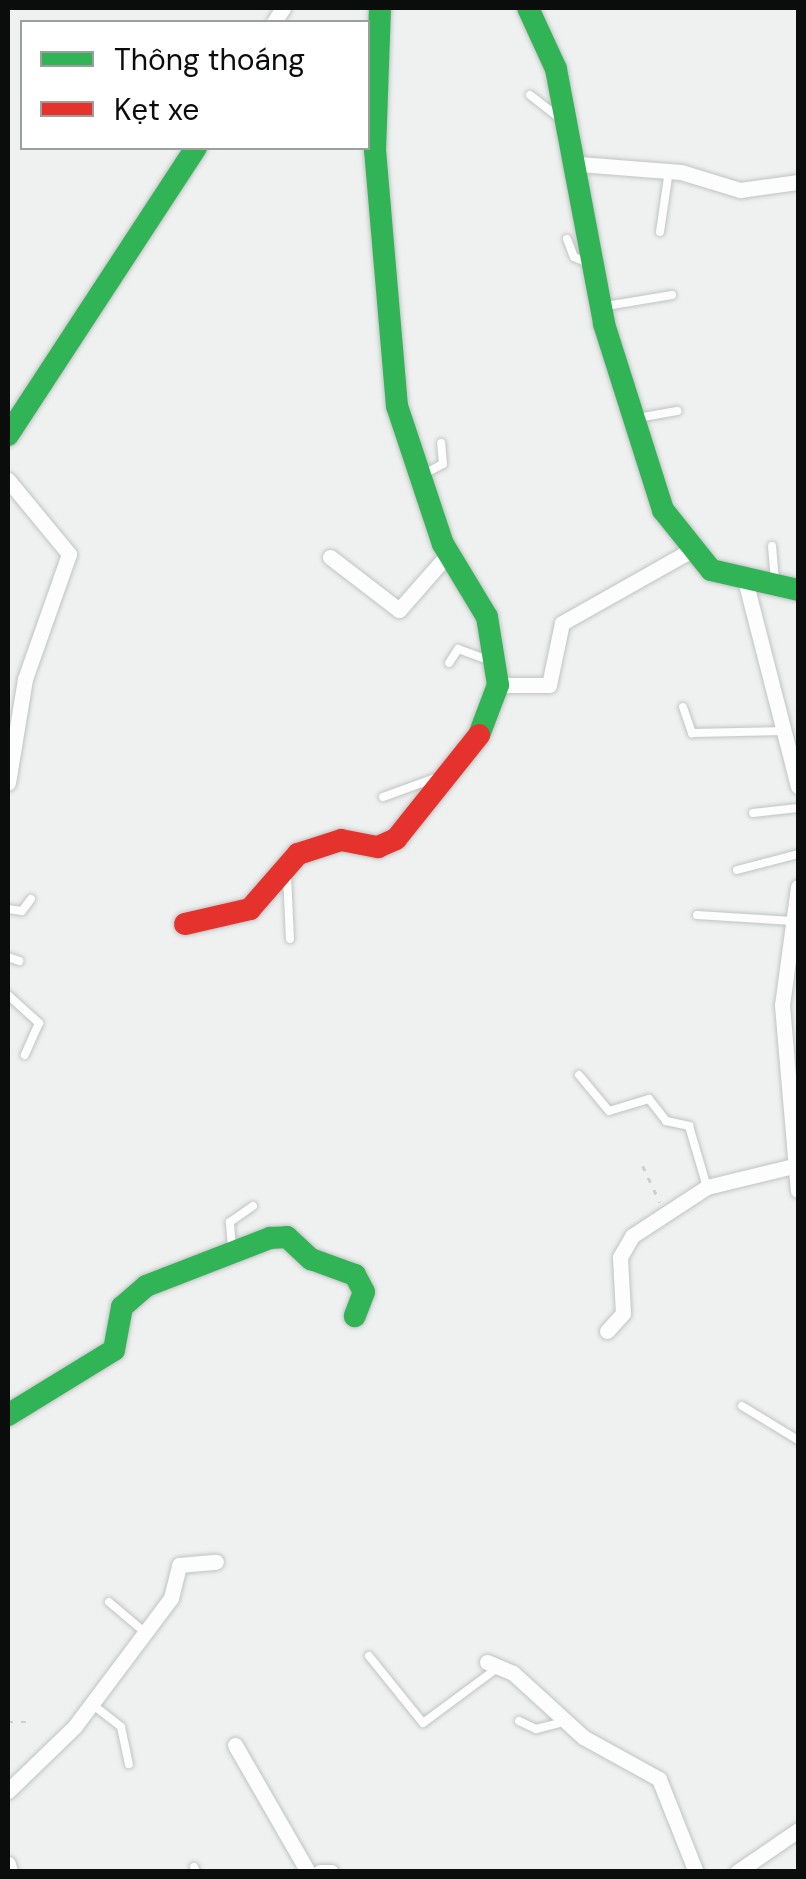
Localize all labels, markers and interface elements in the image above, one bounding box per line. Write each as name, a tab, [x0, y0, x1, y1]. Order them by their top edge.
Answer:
legend	[20, 20, 370, 150]
text: Thông thoáng	[114, 40, 305, 79]
text: Kẹt xe	[114, 90, 199, 129]

